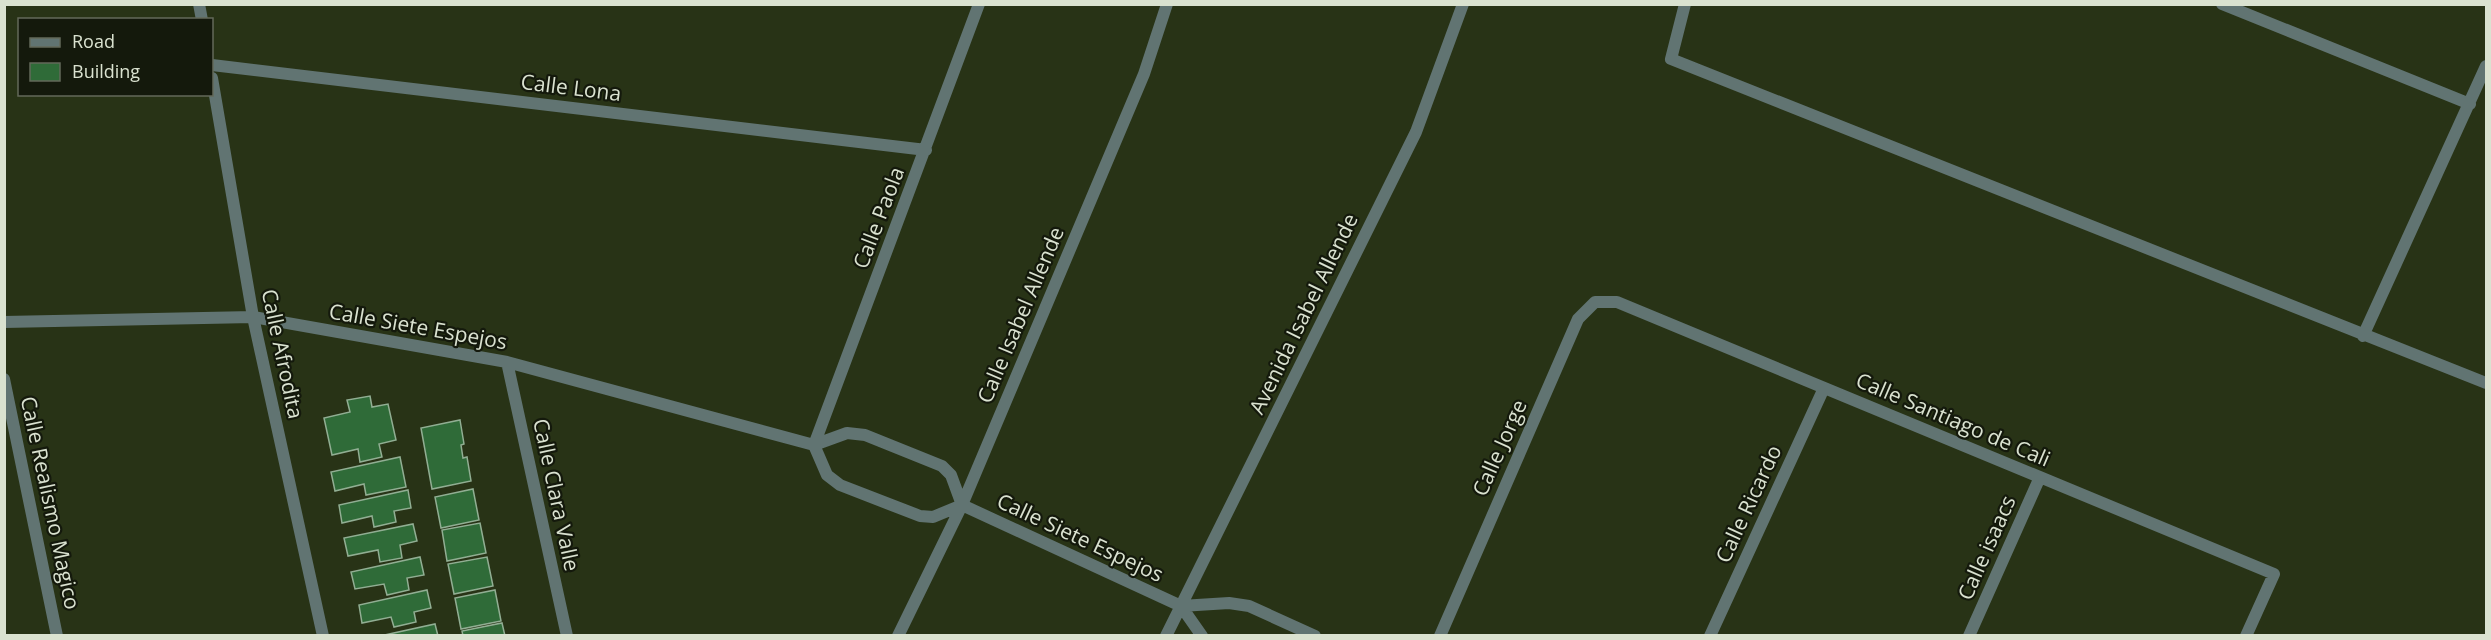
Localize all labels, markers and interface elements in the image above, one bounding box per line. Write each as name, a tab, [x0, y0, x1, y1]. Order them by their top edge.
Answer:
legend	[18, 18, 213, 96]
text: Road	[72, 29, 115, 53]
text: Building	[72, 59, 140, 83]
street label: Calle Lona	[519, 67, 623, 107]
street label: Calle Paola	[846, 163, 910, 272]
street label: Avenida Isabel Allende	[1242, 209, 1364, 418]
street label: Calle Isabel Allende	[970, 222, 1070, 407]
street label: Calle Afrodita	[256, 287, 310, 421]
street label: Calle Siete Espejos	[327, 297, 509, 355]
street label: Calle Santiago de Cali	[1852, 365, 2055, 473]
street label: Calle Realismo Magico	[15, 394, 87, 612]
street label: Calle Jorge	[1465, 395, 1533, 500]
street label: Calle Clara Valle	[527, 416, 587, 574]
street label: Calle Ricardo	[1709, 440, 1788, 567]
street label: Calle Siete Espejos	[993, 486, 1168, 588]
street label: Calle isaacs	[1951, 491, 2022, 604]

